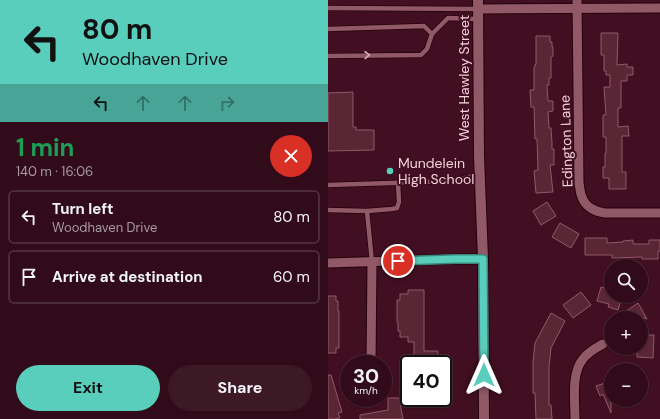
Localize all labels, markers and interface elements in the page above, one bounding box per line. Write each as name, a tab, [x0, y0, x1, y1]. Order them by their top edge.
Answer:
text: 80 m	[82, 11, 152, 48]
street label: West Hawley Street	[455, 15, 473, 141]
icon: left	[16, 16, 68, 68]
text: Woodhaven Drive	[82, 47, 228, 71]
one-way arrow	[364, 51, 370, 60]
icon: left	[90, 92, 112, 114]
icon: ahead	[132, 92, 154, 114]
icon: ahead	[174, 92, 196, 114]
icon: right	[216, 92, 238, 114]
street label: Edington Lane	[555, 95, 577, 187]
text: 1 min	[16, 132, 74, 163]
button: close	[270, 135, 312, 177]
place label: Mundelein High School	[398, 154, 474, 188]
text: 140 m · 16:06	[16, 163, 93, 180]
marker: Mundelein High School	[385, 166, 395, 176]
text: Turn left	[52, 199, 113, 219]
icon: left	[18, 206, 40, 228]
text: 80 m	[273, 207, 310, 227]
text: Woodhaven Drive	[52, 219, 157, 236]
pin	[381, 244, 415, 278]
icon: arrive	[387, 250, 409, 272]
map controls	[604, 259, 648, 407]
button: search	[604, 259, 648, 303]
icon: arrive	[18, 266, 40, 288]
text: Arrive at destination	[52, 267, 203, 287]
text: 60 m	[273, 267, 310, 287]
button: +	[604, 311, 648, 355]
position arrow	[463, 354, 505, 396]
speed limit sign: 40	[400, 355, 452, 407]
text: 30	[353, 363, 379, 389]
button: −	[604, 363, 648, 407]
button: Exit	[16, 365, 160, 411]
button: Share	[168, 365, 312, 411]
text: km/h	[354, 384, 378, 397]

